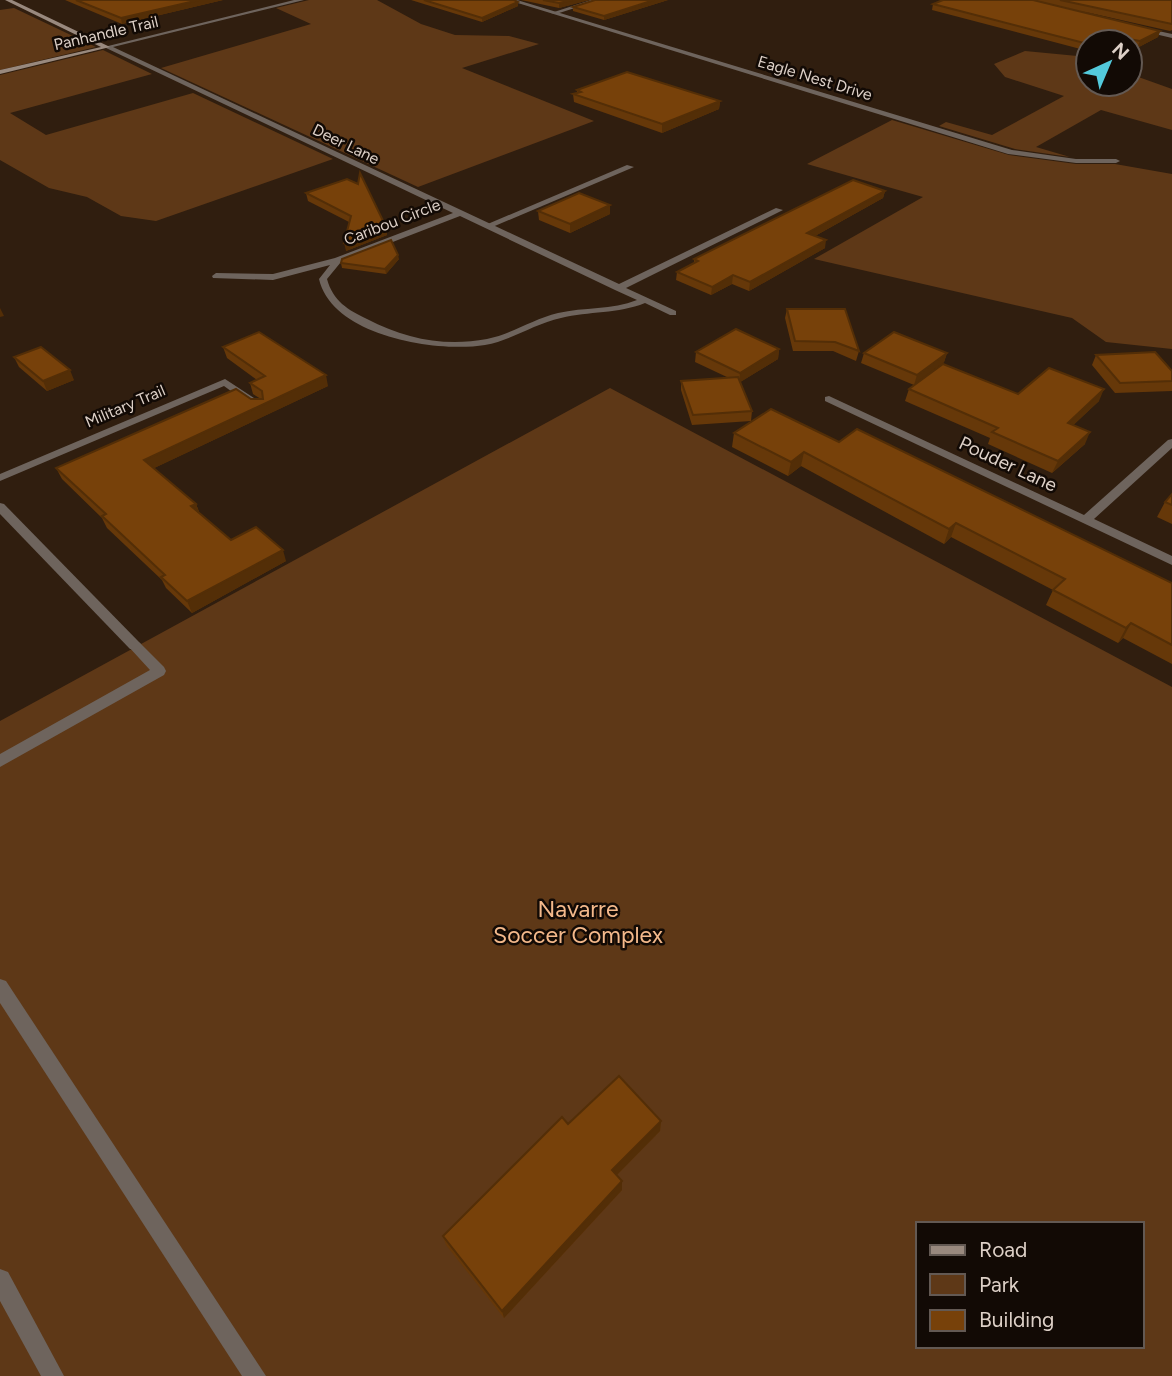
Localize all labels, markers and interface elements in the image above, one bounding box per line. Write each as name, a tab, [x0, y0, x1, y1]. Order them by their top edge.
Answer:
street label: Panhandle Trail	[52, 12, 160, 54]
north arrow	[1074, 28, 1144, 98]
text: N	[1107, 38, 1134, 65]
street label: Eagle Nest Drive	[755, 52, 875, 105]
street label: Deer Lane	[309, 120, 383, 168]
street label: Caribou Circle	[341, 195, 443, 249]
street label: Military Trail	[82, 381, 168, 431]
street label: Pouder Lane	[955, 431, 1061, 497]
park label: Navarre Soccer Complex	[493, 895, 663, 949]
legend	[916, 1222, 1144, 1348]
text: Road	[979, 1237, 1027, 1262]
text: Park	[979, 1272, 1020, 1297]
text: Building	[979, 1307, 1054, 1332]

